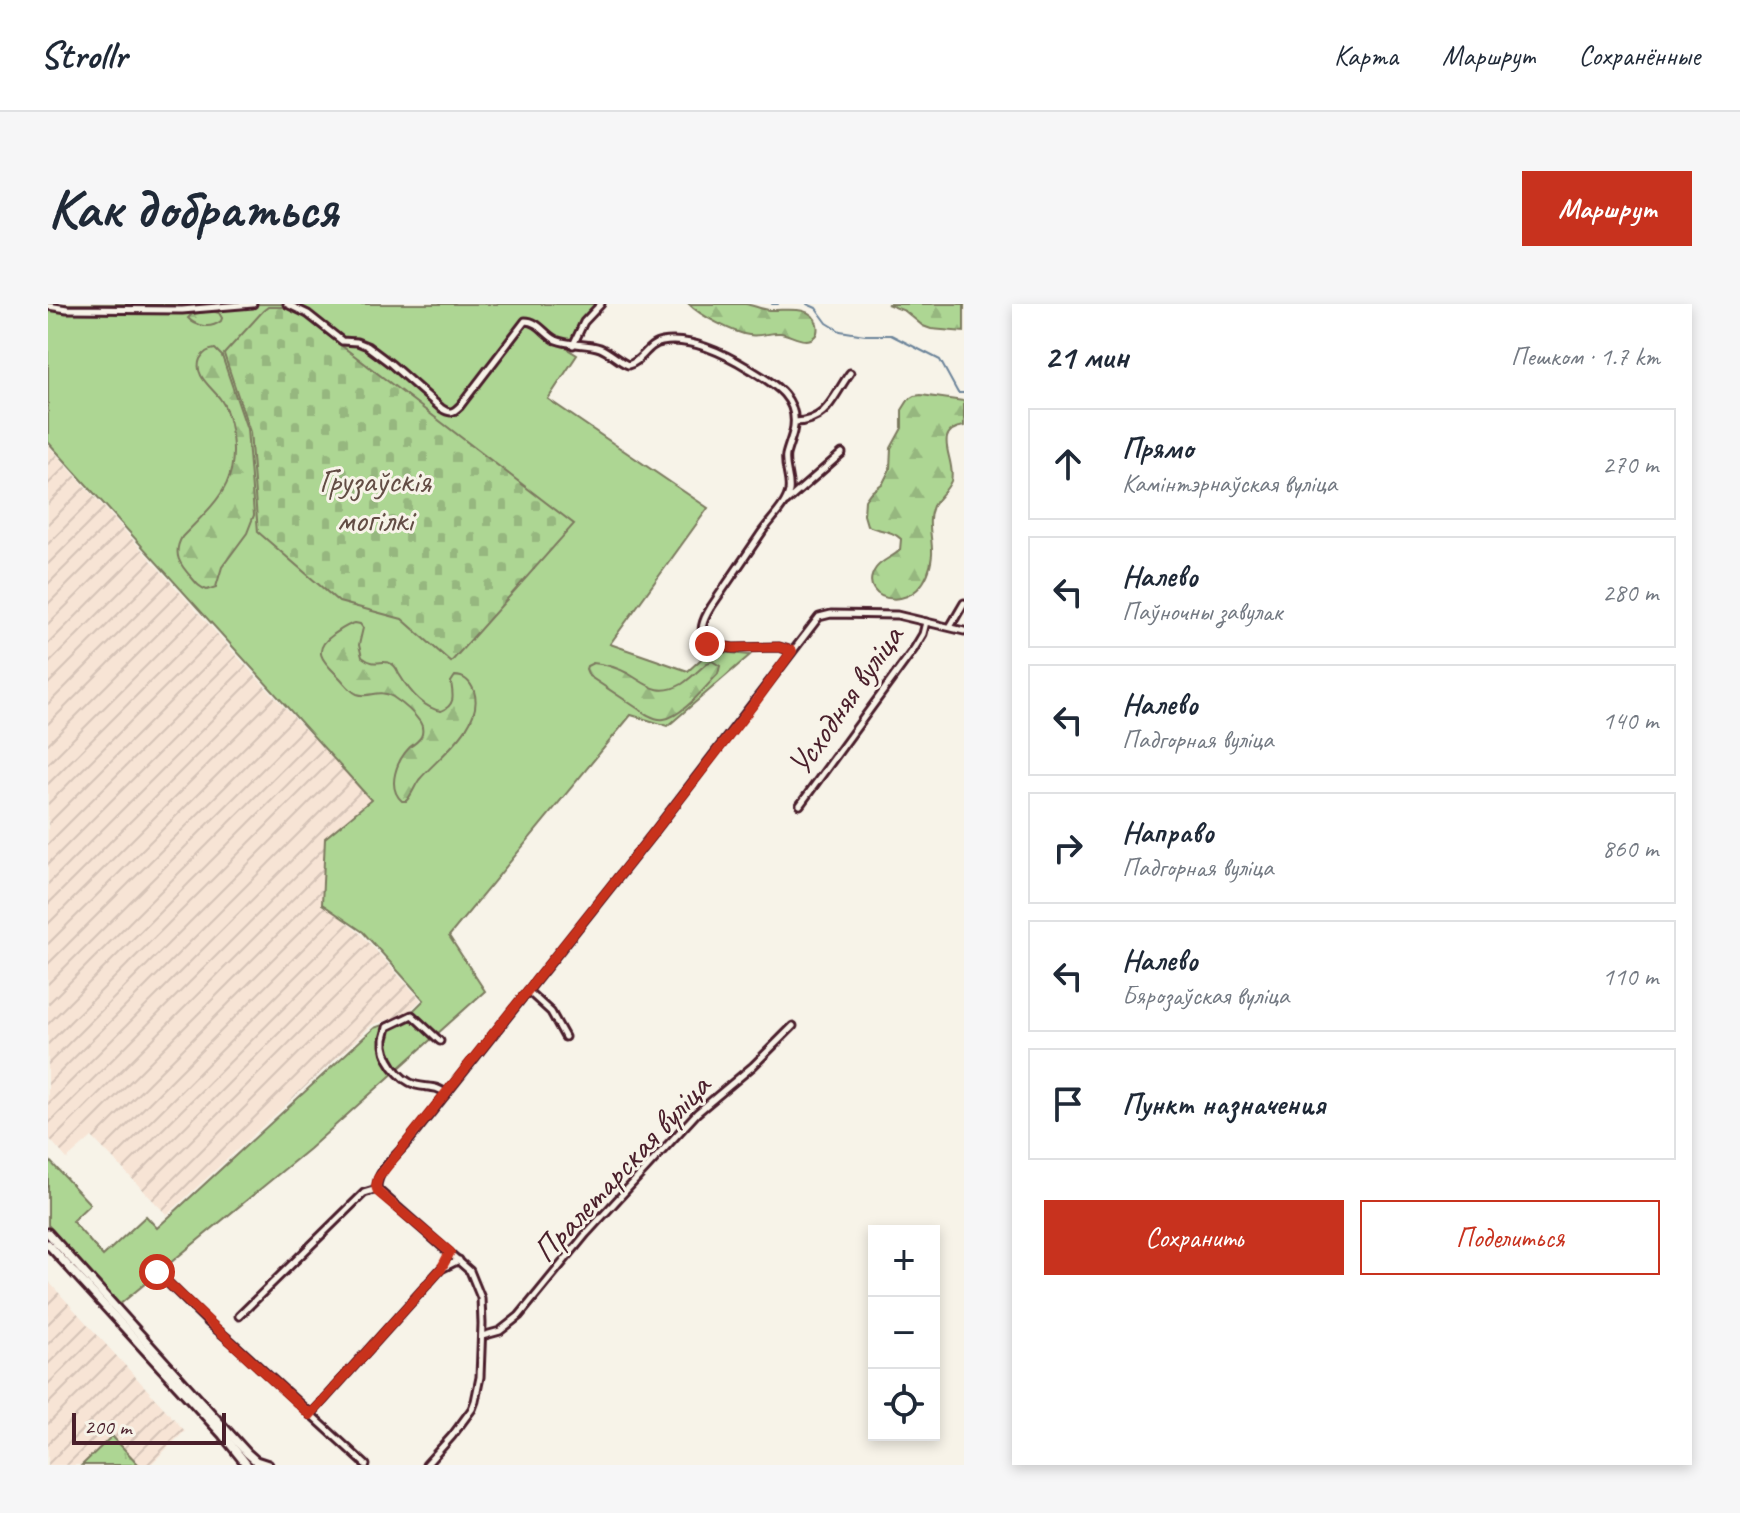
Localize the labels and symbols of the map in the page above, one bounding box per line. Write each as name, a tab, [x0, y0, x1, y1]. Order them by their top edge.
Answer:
park label: Грузаўскія могілкі	[319, 459, 433, 541]
street label: Усходняя вуліца	[778, 615, 914, 783]
route end	[689, 626, 725, 662]
street label: Пралетарская вуліца	[523, 1063, 721, 1271]
route start	[139, 1254, 175, 1290]
scale bar	[72, 1409, 226, 1445]

